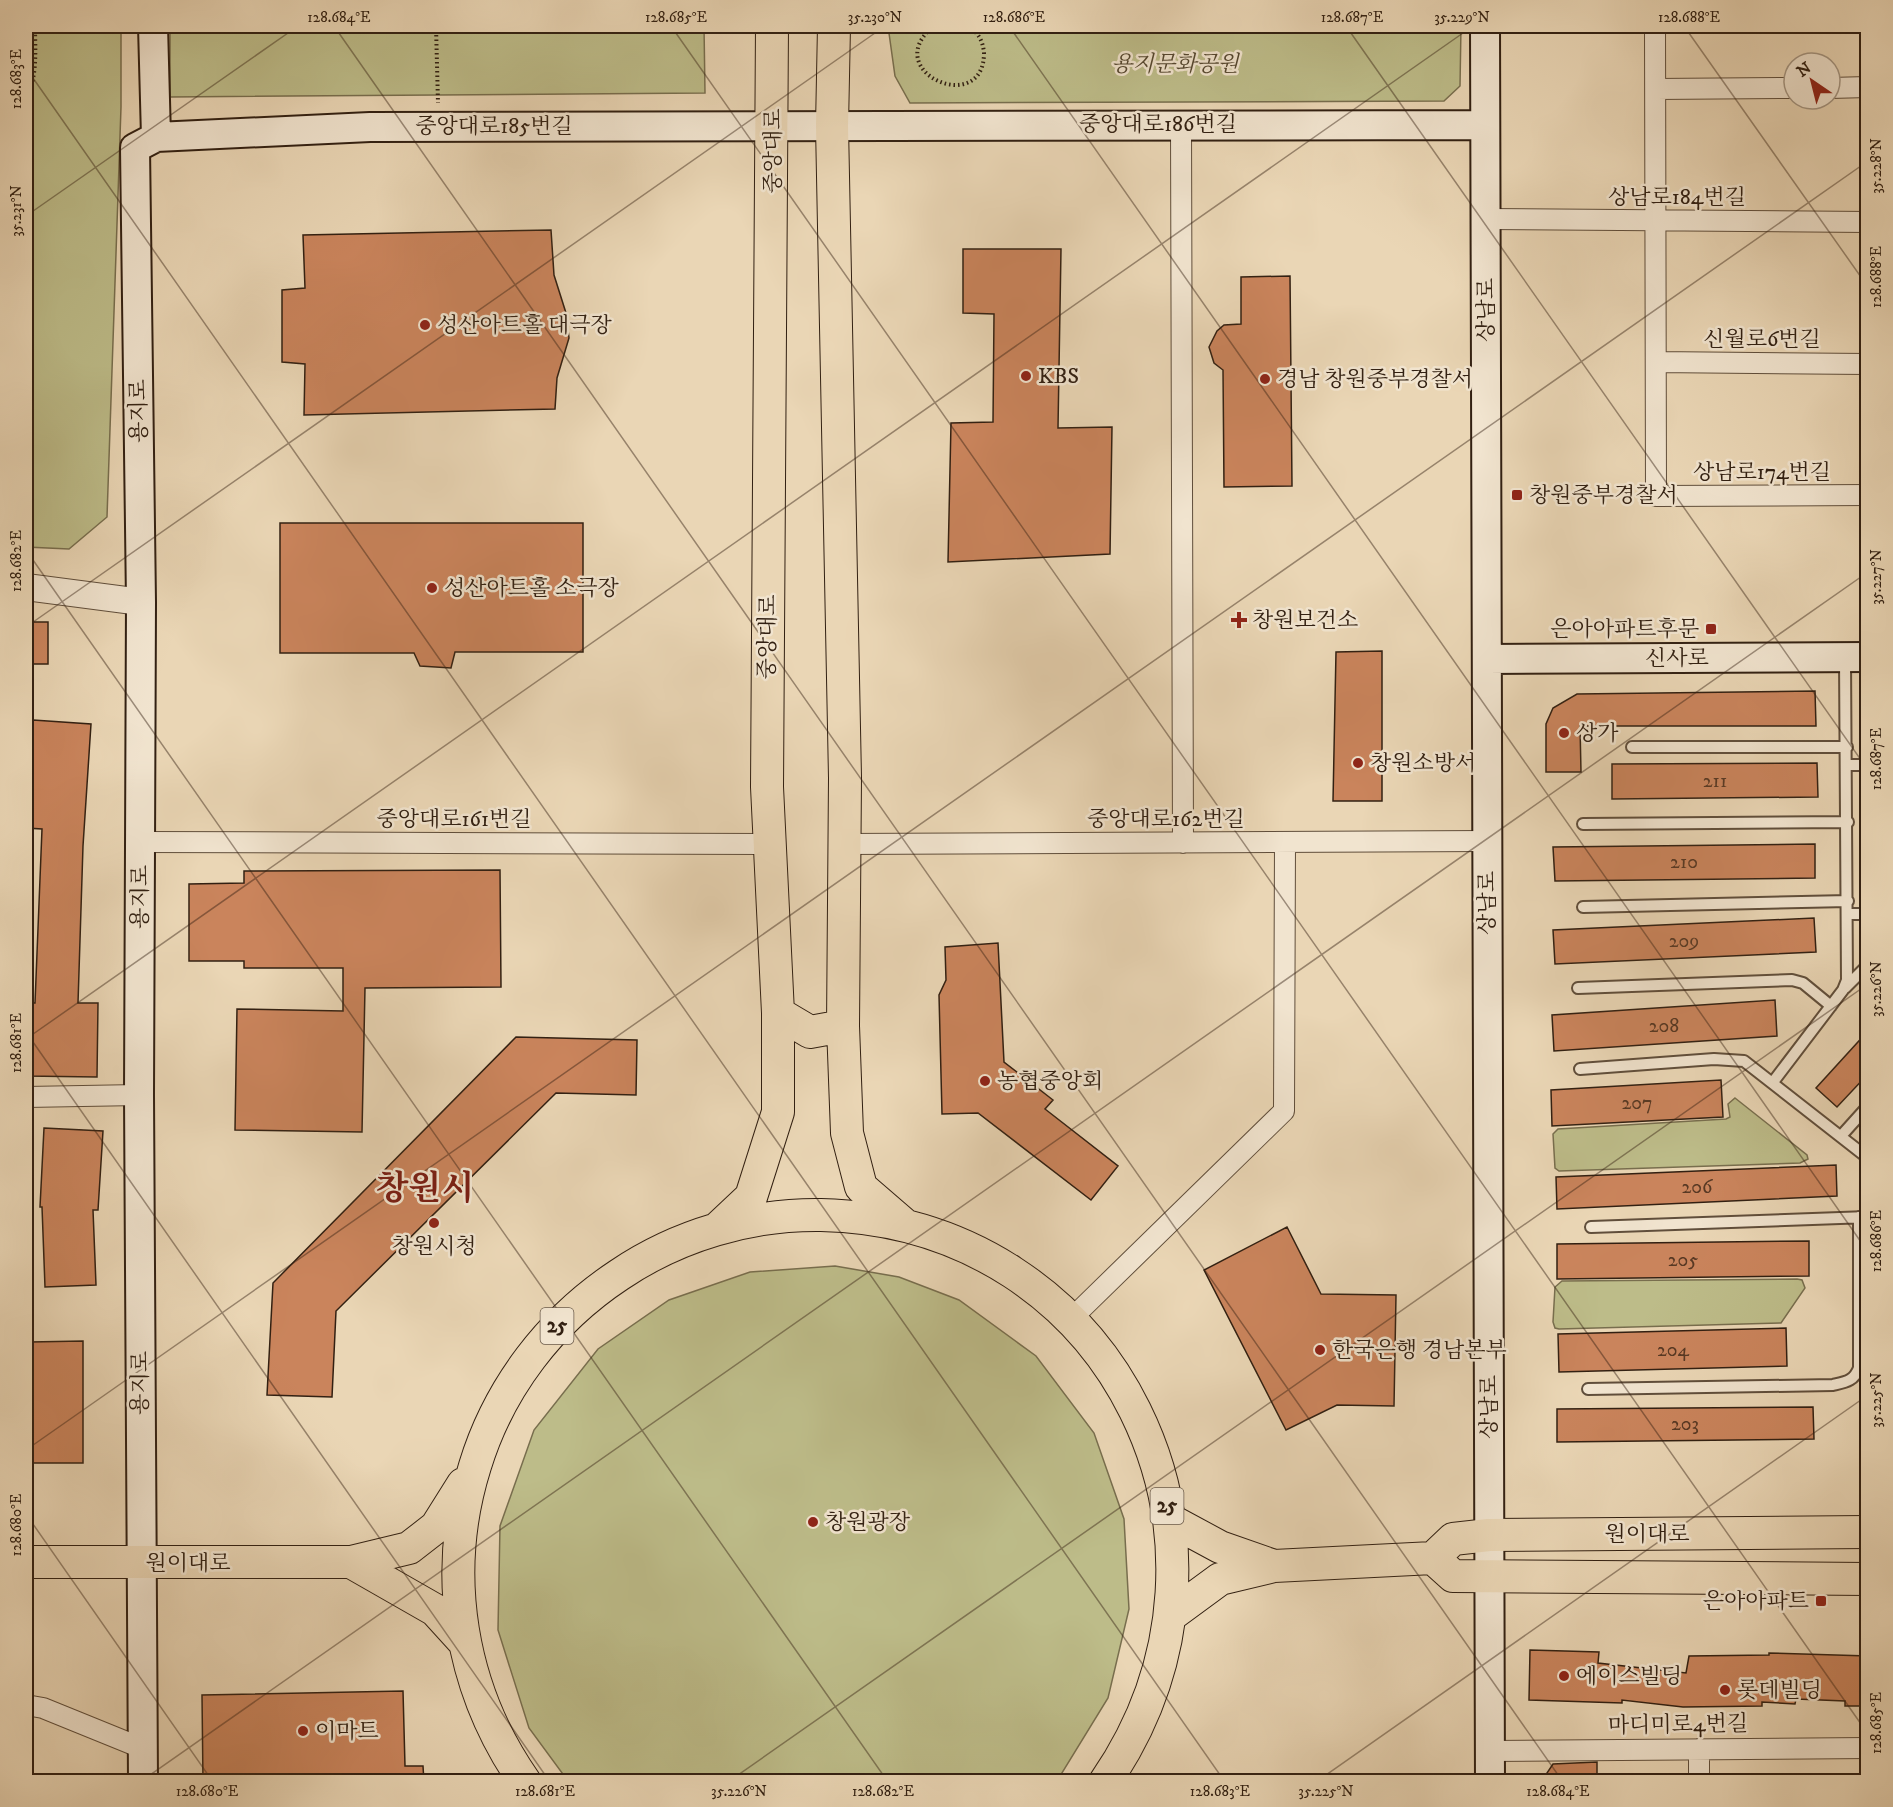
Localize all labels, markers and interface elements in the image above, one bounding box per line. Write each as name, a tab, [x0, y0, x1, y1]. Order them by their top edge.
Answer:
text: 128.684°E	[307, 8, 371, 27]
text: 128.685°E	[645, 8, 707, 27]
text: 35.230°N	[848, 8, 902, 27]
text: 128.686°E	[983, 8, 1046, 27]
text: 128.687°E	[1321, 8, 1384, 27]
text: 35.229°N	[1434, 8, 1490, 27]
text: 128.688°E	[1658, 8, 1720, 27]
text: 128.683°E	[7, 48, 26, 109]
park label: 용지문화공원	[1111, 51, 1241, 78]
north arrow	[1782, 51, 1842, 111]
text: N	[1793, 58, 1815, 81]
street label: 중앙대로	[760, 108, 787, 194]
street label: 중앙대로186번길	[1079, 111, 1237, 138]
street label: 중앙대로185번길	[415, 113, 573, 140]
text: 35.228°N	[1867, 138, 1886, 194]
street label: 상남로184번길	[1608, 184, 1746, 211]
text: 35.231°N	[7, 185, 26, 237]
text: 128.688°E	[1867, 246, 1886, 308]
street label: 상남로	[1473, 278, 1500, 342]
place label: 성산아트홀 대극장	[437, 312, 612, 339]
marker: 성산아트홀 대극장	[418, 318, 432, 332]
street label: 신월로6번길	[1703, 326, 1821, 353]
place label: KBS	[1038, 363, 1079, 390]
place label: 경남 창원중부경찰서	[1277, 366, 1473, 393]
marker: KBS	[1019, 369, 1033, 383]
marker: 경남 창원중부경찰서	[1258, 372, 1272, 386]
street label: 용지로	[125, 379, 153, 443]
street label: 상남로174번길	[1693, 459, 1831, 486]
place label: 창원중부경찰서	[1529, 482, 1678, 509]
marker: 창원중부경찰서	[1510, 488, 1524, 502]
text: 128.682°E	[7, 530, 26, 592]
text: 35.227°N	[1867, 549, 1886, 605]
place label: 성산아트홀 소극장	[444, 575, 619, 602]
marker: 성산아트홀 소극장	[425, 581, 439, 595]
street label: 중앙대로	[754, 594, 782, 680]
place label: 창원보건소	[1252, 607, 1358, 634]
marker: 창원보건소	[1230, 611, 1248, 629]
place label: 은아아파트후문	[1550, 616, 1699, 643]
marker: 은아아파트후문	[1704, 622, 1718, 636]
street label: 신사로	[1645, 645, 1709, 672]
place label: 상가	[1576, 720, 1619, 747]
marker: 상가	[1557, 726, 1571, 740]
text: 128.687°E	[1867, 727, 1886, 790]
place label: 창원소방서	[1370, 750, 1476, 777]
marker: 창원소방서	[1351, 756, 1365, 770]
house number: 211	[1703, 769, 1727, 794]
street label: 중앙대로161번길	[377, 806, 531, 833]
street label: 중앙대로162번길	[1087, 806, 1245, 833]
house number: 210	[1670, 850, 1698, 875]
street label: 용지로	[127, 865, 154, 929]
street label: 상남로	[1474, 871, 1501, 935]
house number: 209	[1669, 929, 1699, 954]
text: 35.226°N	[1867, 961, 1886, 1017]
text: 128.681°E	[7, 1013, 26, 1073]
house number: 208	[1649, 1014, 1679, 1039]
place label: 농협중앙회	[997, 1068, 1103, 1095]
marker: 농협중앙회	[978, 1074, 992, 1088]
house number: 207	[1621, 1091, 1653, 1116]
district label: 창원시	[376, 1168, 474, 1210]
house number: 206	[1682, 1175, 1713, 1200]
text: 128.686°E	[1867, 1209, 1886, 1272]
marker: 창원시청	[427, 1216, 441, 1230]
place label: 창원시청	[391, 1233, 477, 1260]
house number: 205	[1668, 1248, 1698, 1273]
road number: 25	[540, 1308, 574, 1344]
place label: 한국은행 경남본부	[1332, 1337, 1507, 1364]
house number: 204	[1657, 1338, 1690, 1363]
marker: 한국은행 경남본부	[1313, 1343, 1327, 1357]
street label: 용지로	[127, 1351, 154, 1415]
text: 35.225°N	[1867, 1372, 1886, 1428]
street label: 상남로	[1476, 1375, 1503, 1439]
house number: 203	[1671, 1412, 1699, 1437]
road number: 25	[1150, 1488, 1184, 1524]
text: 128.680°E	[7, 1493, 26, 1556]
place label: 창원광장	[825, 1509, 911, 1536]
marker: 창원광장	[806, 1515, 820, 1529]
street label: 원이대로	[1604, 1521, 1690, 1548]
street label: 원이대로	[145, 1550, 231, 1577]
place label: 은아아파트	[1703, 1588, 1809, 1615]
marker: 은아아파트	[1814, 1594, 1828, 1608]
place label: 에이스빌딩	[1576, 1663, 1682, 1690]
marker: 에이스빌딩	[1557, 1669, 1571, 1683]
place label: 롯데빌딩	[1737, 1677, 1822, 1704]
marker: 롯데빌딩	[1718, 1683, 1732, 1697]
text: 128.685°E	[1867, 1692, 1886, 1754]
street label: 마디미로4번길	[1608, 1710, 1748, 1740]
place label: 이마트	[315, 1718, 379, 1745]
marker: 이마트	[296, 1724, 310, 1738]
text: 128.680°E	[176, 1782, 239, 1801]
text: 128.681°E	[515, 1782, 575, 1801]
text: 35.226°N	[711, 1782, 767, 1801]
text: 128.682°E	[852, 1782, 914, 1801]
text: 128.683°E	[1190, 1782, 1251, 1801]
text: 35.225°N	[1298, 1782, 1354, 1801]
text: 128.684°E	[1526, 1782, 1590, 1801]

